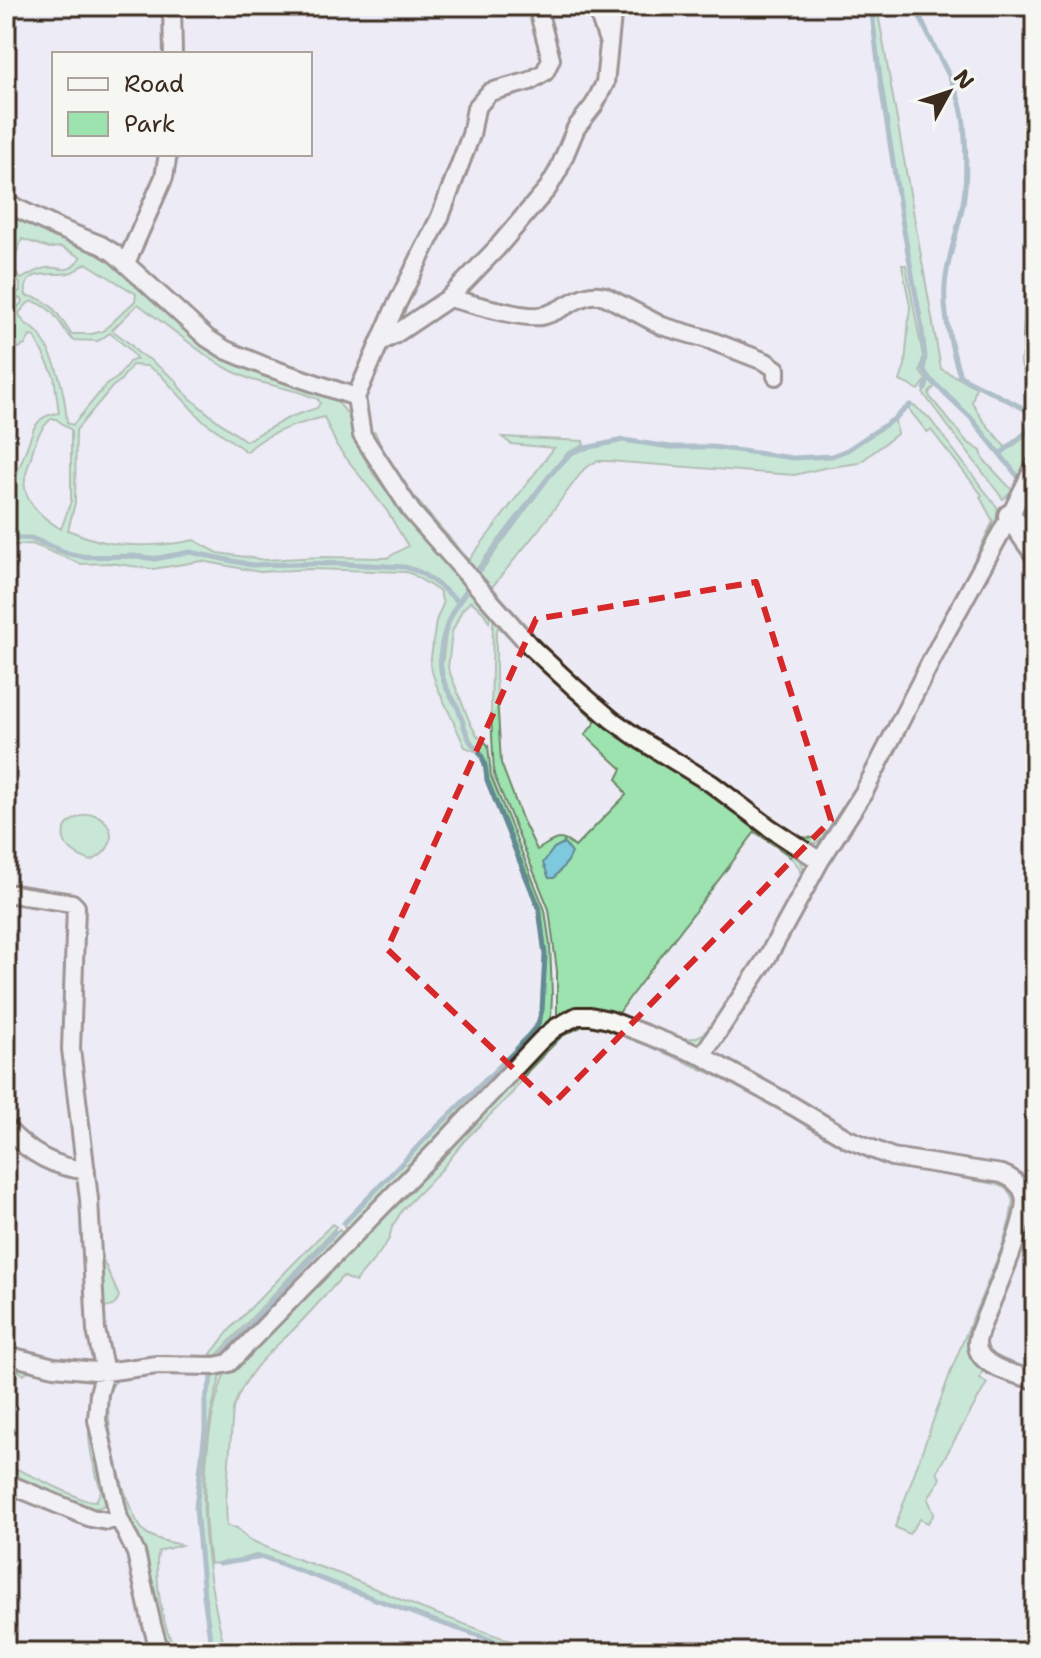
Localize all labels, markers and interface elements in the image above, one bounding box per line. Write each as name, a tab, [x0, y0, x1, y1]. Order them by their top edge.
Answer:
legend	[52, 52, 312, 156]
north arrow	[909, 52, 989, 132]
text: N	[947, 63, 981, 95]
text: Road	[124, 68, 184, 100]
text: Park	[124, 108, 176, 140]

